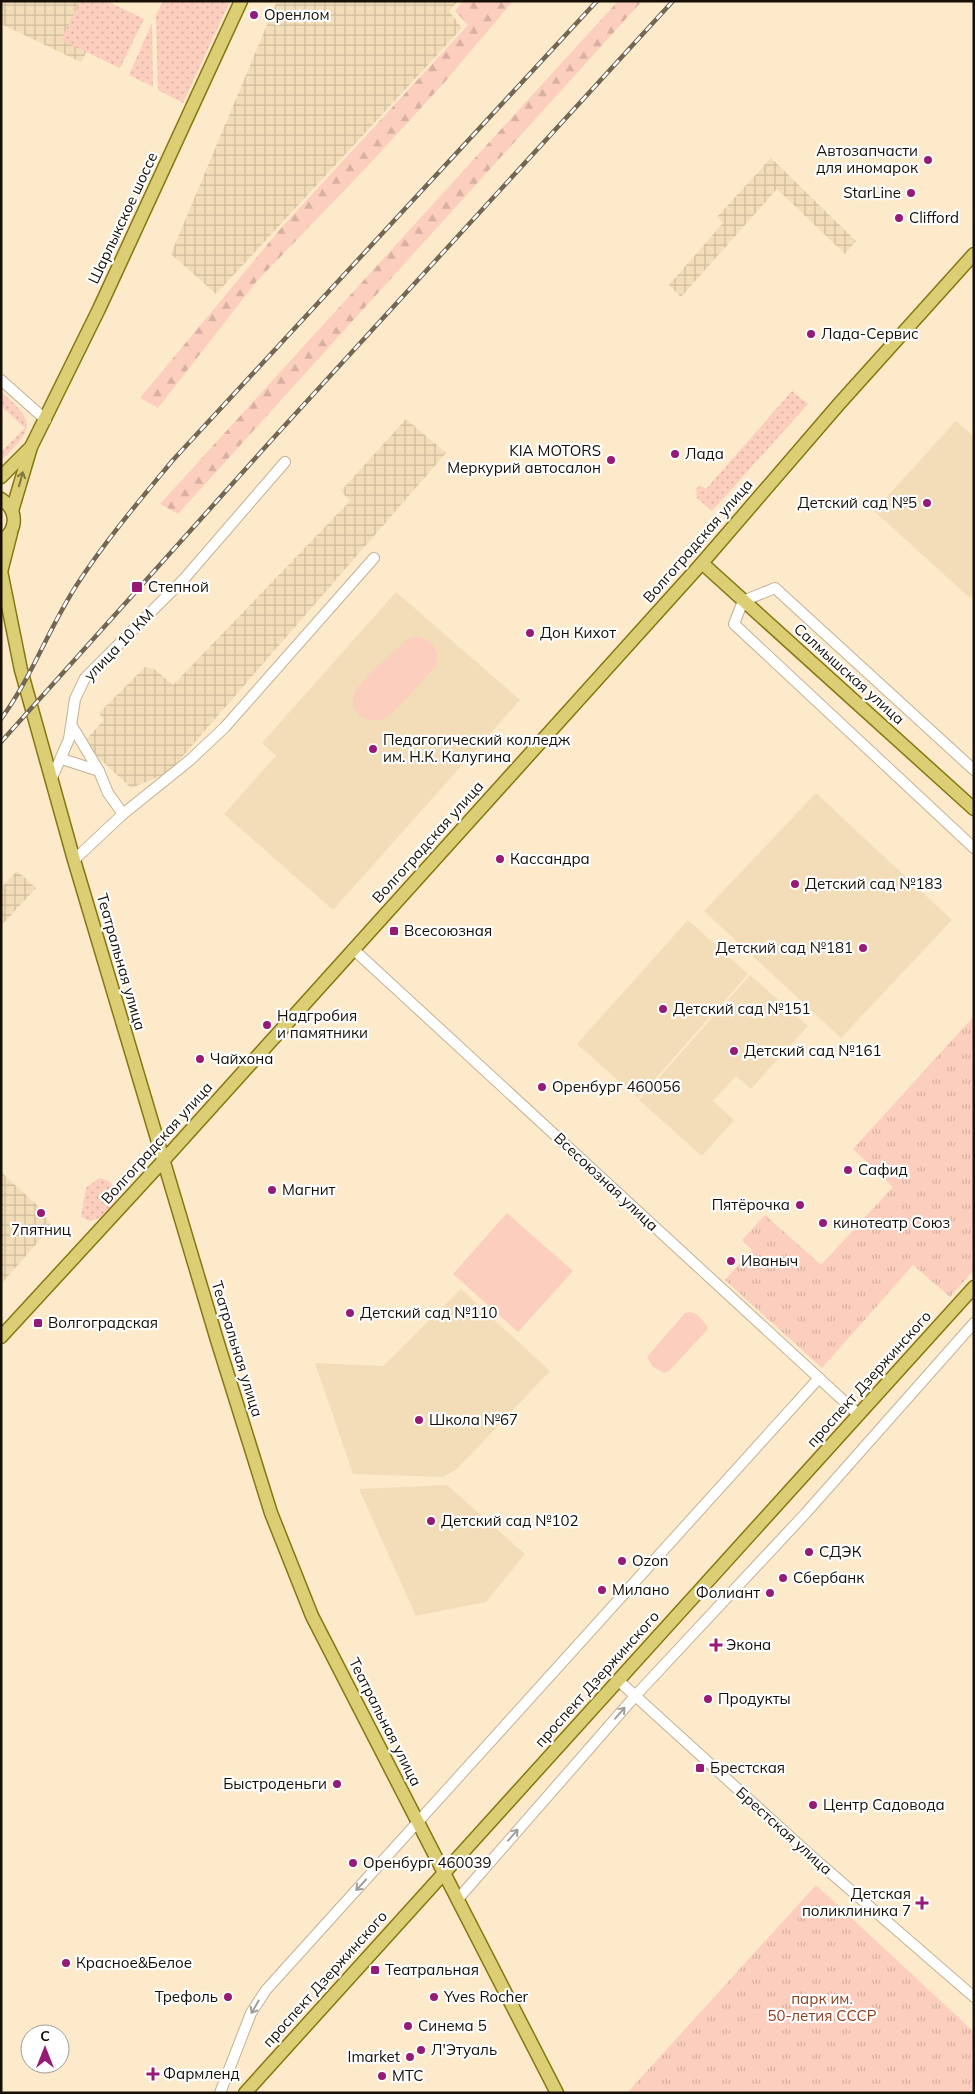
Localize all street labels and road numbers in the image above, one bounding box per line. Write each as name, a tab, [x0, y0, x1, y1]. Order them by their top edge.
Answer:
street label: Шарлыкское шоссе	[84, 149, 161, 287]
street label: Волгоградская улица	[639, 475, 757, 606]
street label: улица 10 КМ	[80, 605, 158, 684]
street label: Салмышская улица	[790, 619, 909, 728]
street label: Волгоградская улица	[368, 777, 487, 907]
street label: Театральная улица	[93, 891, 150, 1033]
street label: Волгоградская улица	[97, 1078, 216, 1208]
street label: Всесоюзная улица	[550, 1128, 662, 1235]
street label: Театральная улица	[208, 1278, 267, 1419]
street label: проспект Дзержинского	[802, 1306, 935, 1451]
street label: проспект Дзержинского	[530, 1606, 663, 1751]
street label: Театральная улица	[345, 1654, 426, 1789]
street label: Брестская улица	[732, 1783, 836, 1879]
street label: проспект Дзержинского	[258, 1906, 391, 2051]

